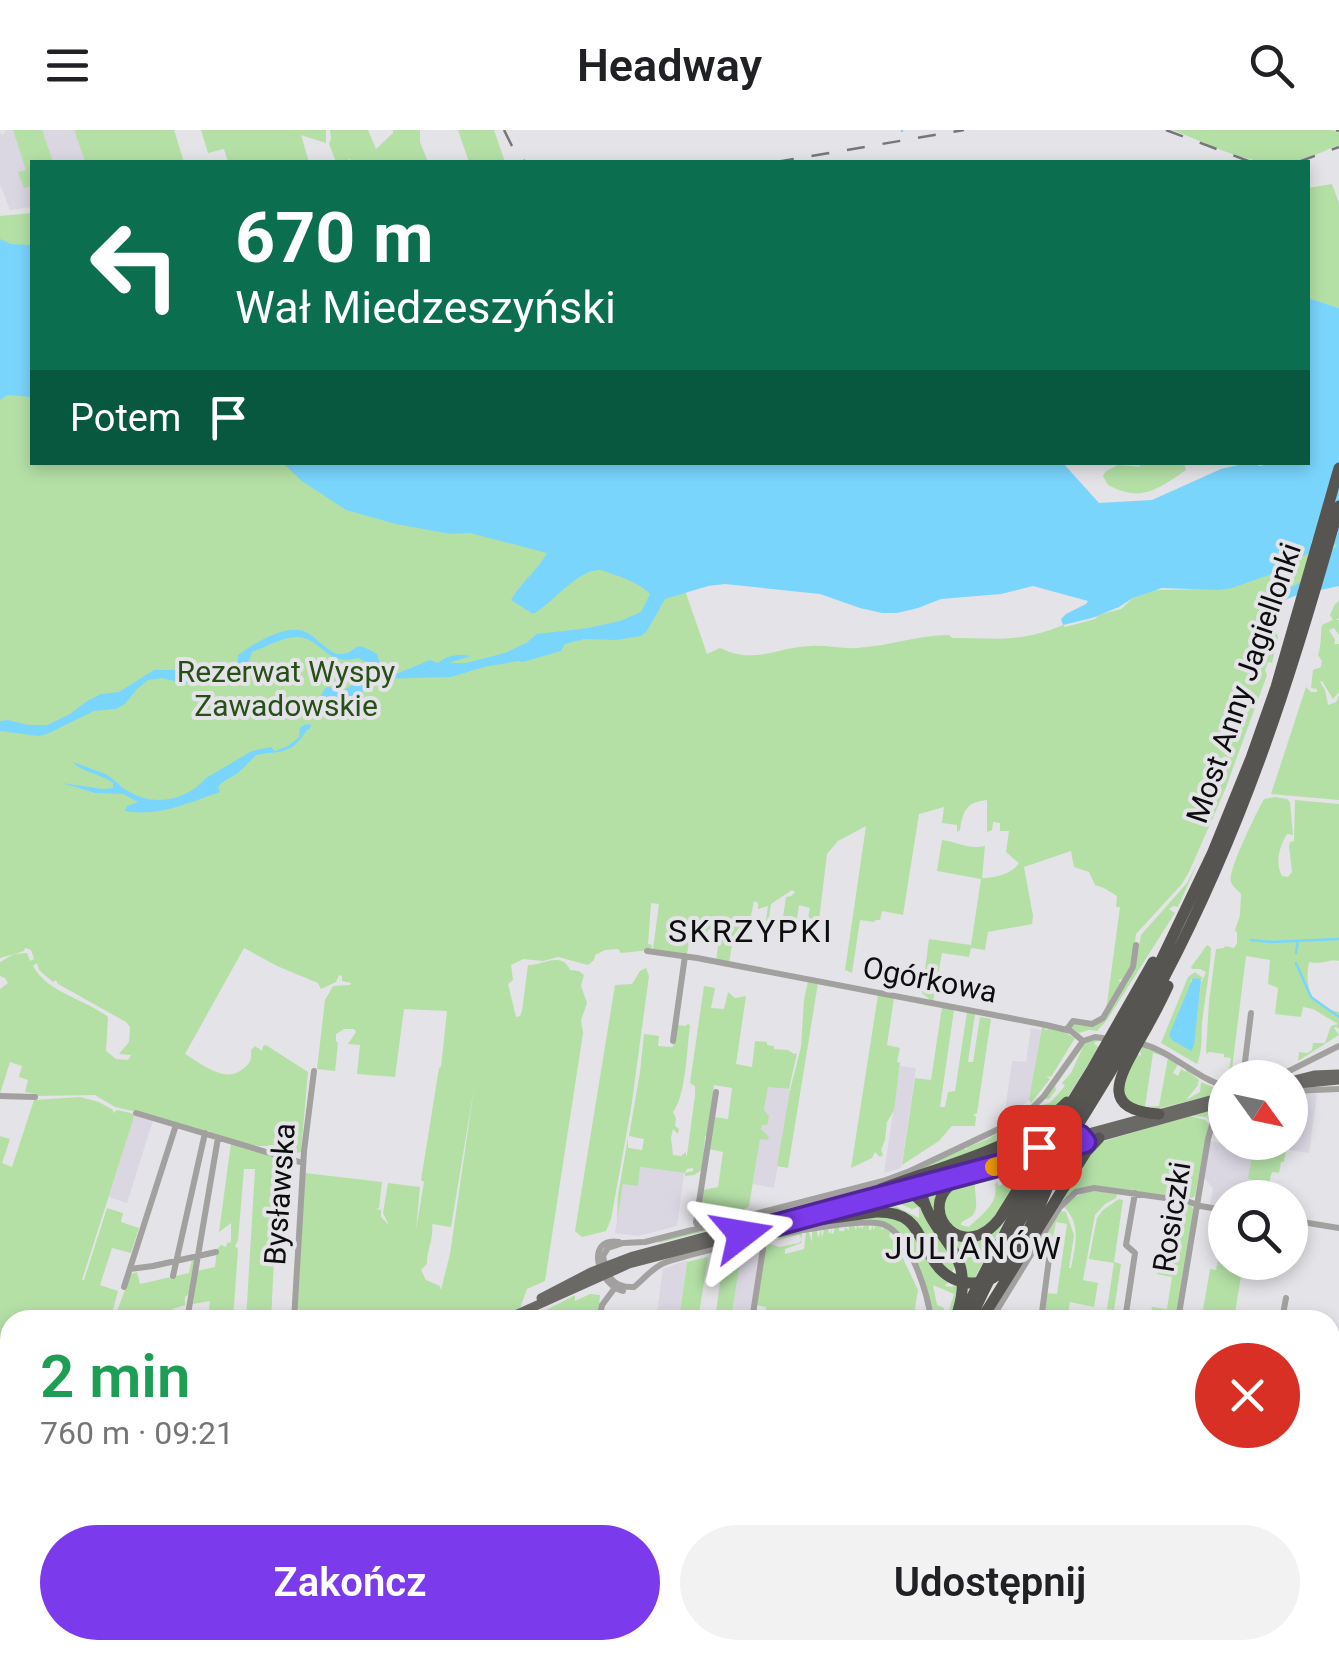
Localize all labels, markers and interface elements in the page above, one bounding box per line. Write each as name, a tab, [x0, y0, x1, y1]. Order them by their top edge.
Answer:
icon: menu	[40, 38, 95, 93]
icon: search	[1244, 38, 1299, 93]
text: Headway	[577, 39, 762, 92]
text: 670 m	[235, 197, 434, 279]
icon: left	[70, 200, 200, 330]
text: Wał Miedzeszyński	[235, 281, 616, 334]
icon: arrive	[201, 390, 256, 445]
text: Potem	[70, 396, 181, 440]
street label: Most Anny Jagiellonki	[1179, 538, 1308, 828]
park label: Rezerwat Wyspy Zawadowskie	[177, 654, 395, 723]
district label: SKRZYPKI	[668, 912, 834, 950]
street label: Ogórkowa	[860, 949, 1000, 1010]
north arrow	[1208, 1060, 1308, 1160]
map controls	[1208, 1060, 1308, 1280]
pin	[997, 1105, 1082, 1190]
icon: arrive	[1012, 1120, 1067, 1175]
street label: Bysławska	[257, 1122, 302, 1266]
street label: Rosiczki	[1146, 1159, 1198, 1275]
button: search	[1208, 1180, 1308, 1280]
position arrow	[690, 1182, 794, 1286]
district label: JULIANÓW	[885, 1229, 1063, 1267]
text: 2 min	[40, 1341, 190, 1412]
button: close	[1195, 1343, 1300, 1448]
text: 760 m · 09:21	[40, 1414, 234, 1452]
button: Zakończ	[40, 1525, 660, 1640]
button: Udostępnij	[680, 1525, 1300, 1640]

